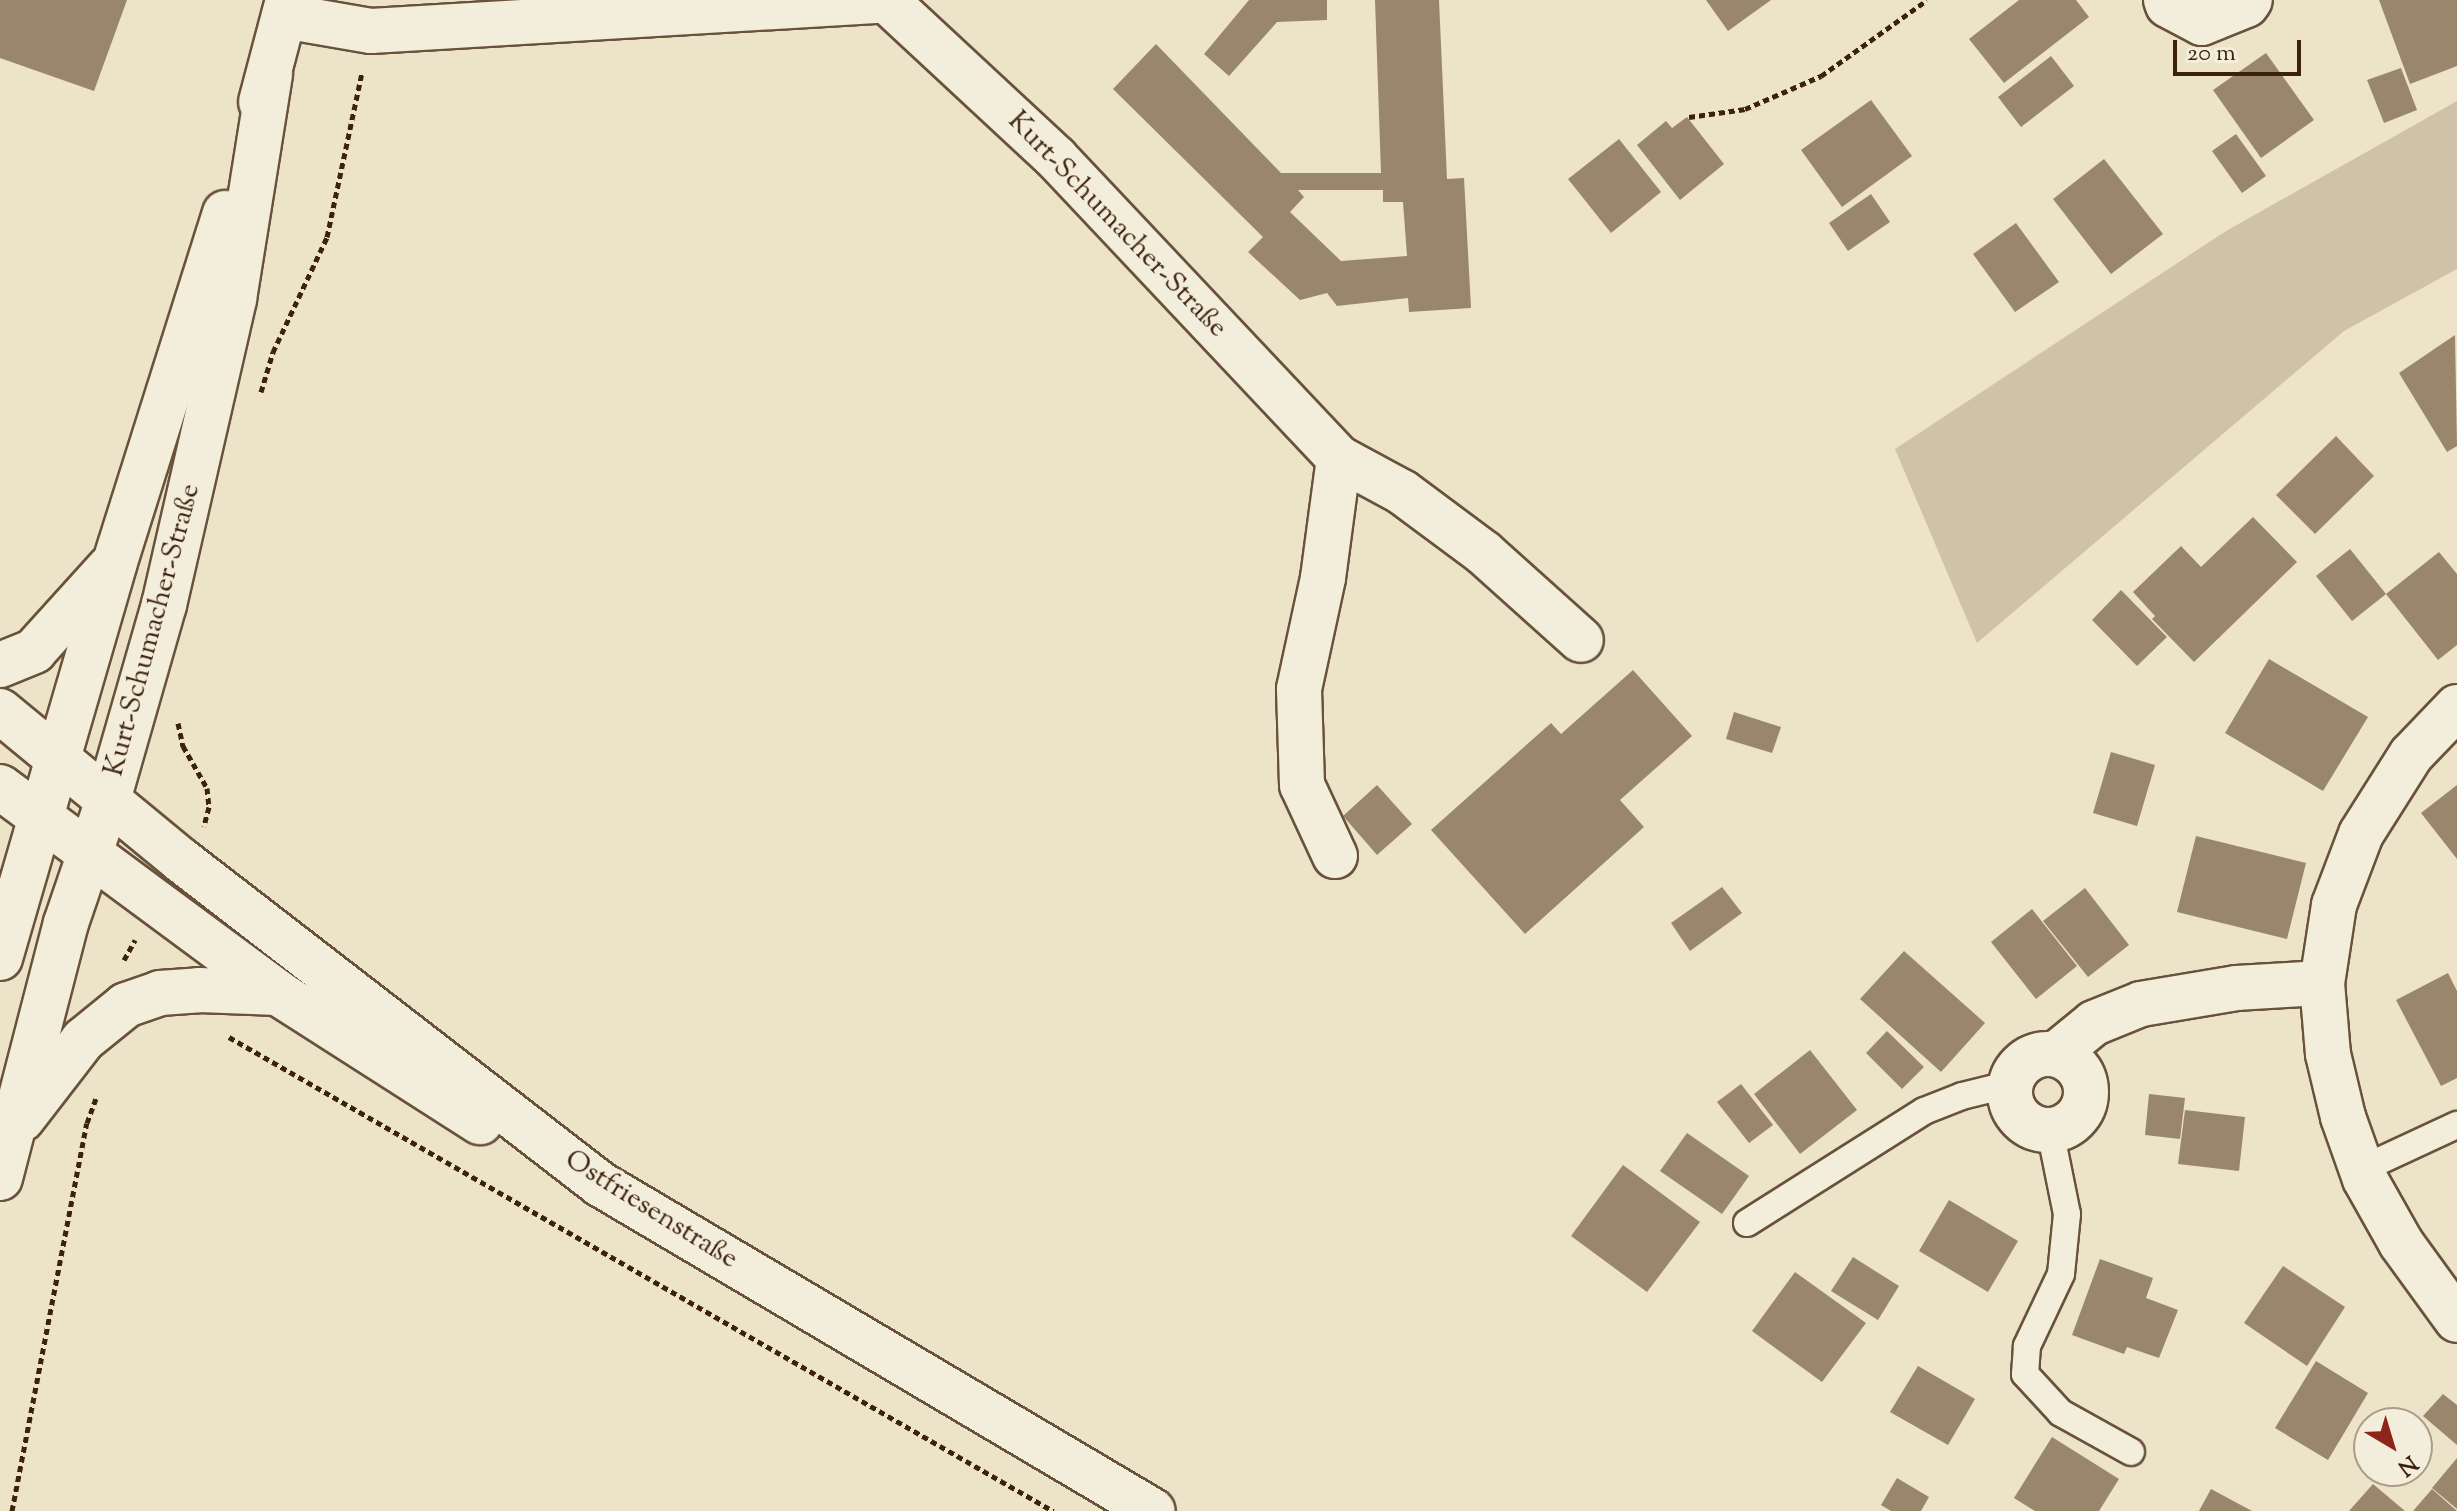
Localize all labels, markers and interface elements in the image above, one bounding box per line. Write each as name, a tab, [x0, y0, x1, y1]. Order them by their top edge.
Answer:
scale bar	[2177, 24, 2305, 74]
text: 20 m	[2187, 37, 2236, 71]
street label: Kurt-Schumacher-Straße	[1000, 105, 1234, 345]
street label: Kurt-Schumacher-Straße	[98, 480, 208, 780]
street label: Ostfriesenstraße	[558, 1143, 744, 1277]
north arrow	[2353, 1407, 2433, 1487]
text: N	[2390, 1446, 2423, 1482]

